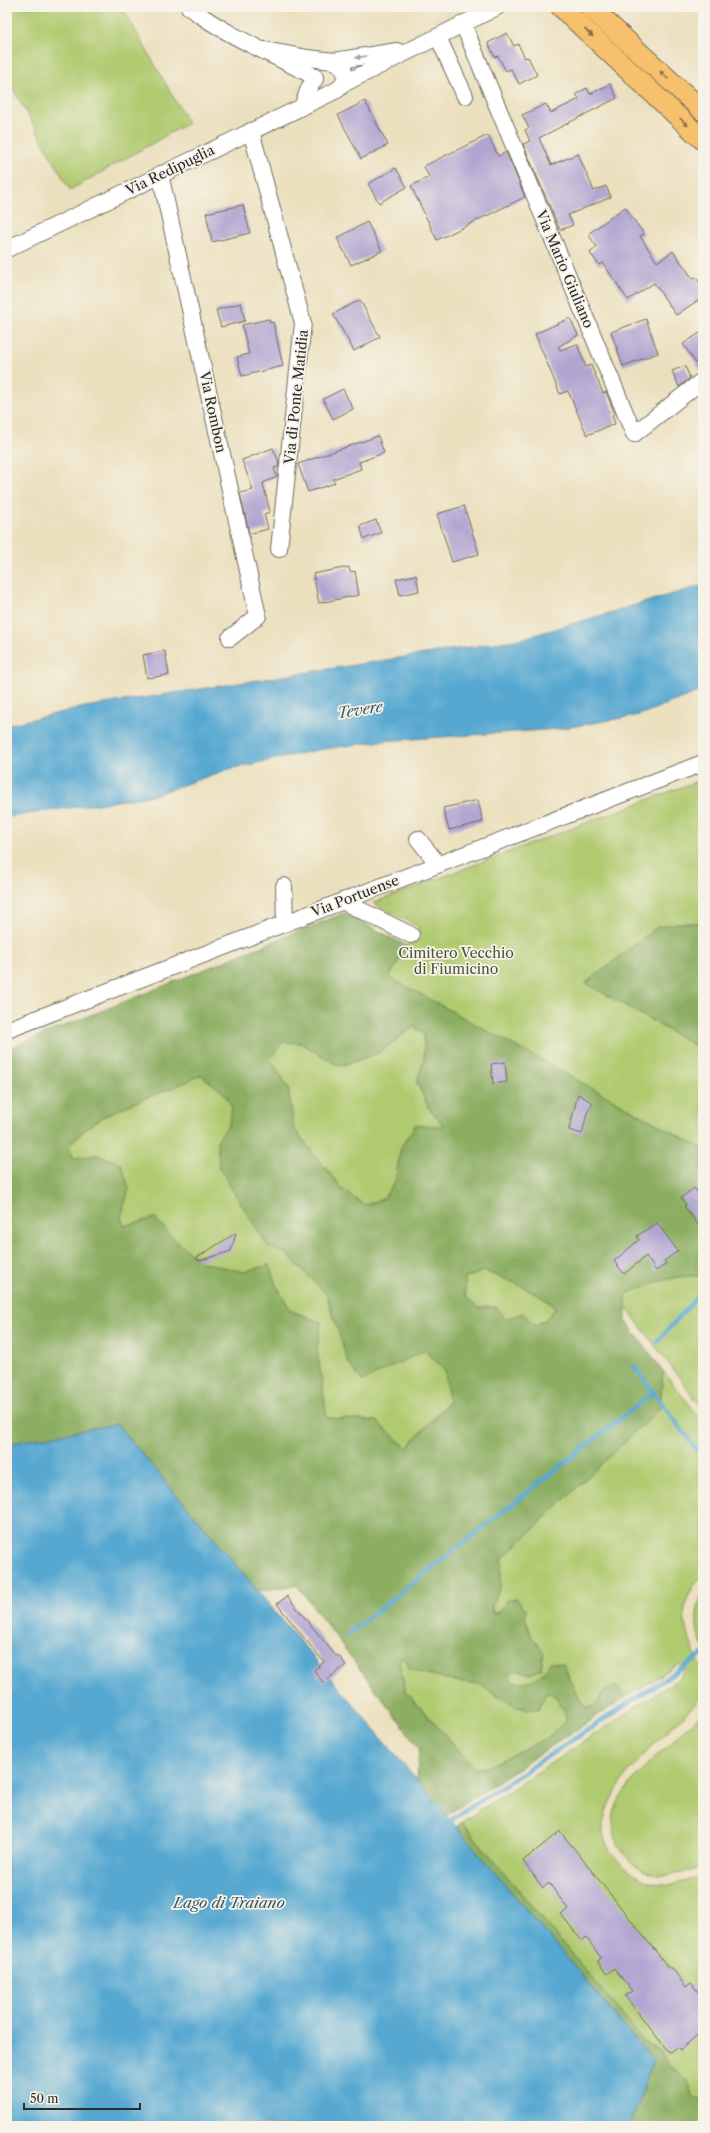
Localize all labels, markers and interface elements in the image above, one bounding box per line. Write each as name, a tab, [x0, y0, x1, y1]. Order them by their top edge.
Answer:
one-way arrow	[585, 28, 594, 37]
one-way arrow	[355, 54, 367, 60]
one-way arrow	[659, 71, 669, 80]
one-way arrow	[679, 118, 689, 127]
street label: Via Redipuglia	[122, 140, 218, 200]
street label: Via Mario Giuliano	[532, 206, 598, 331]
street label: Via di Ponte Matidia	[280, 328, 312, 466]
street label: Via Rombon	[195, 369, 230, 455]
water label: Tevere	[336, 696, 385, 722]
street label: Via Portuense	[308, 871, 402, 921]
park label: Cimitero Vecchio di Fiumicino	[398, 944, 514, 978]
water label: Lago di Traiano	[172, 1893, 285, 1912]
scale bar	[24, 2085, 140, 2111]
text: 50 m	[30, 2091, 59, 2106]

